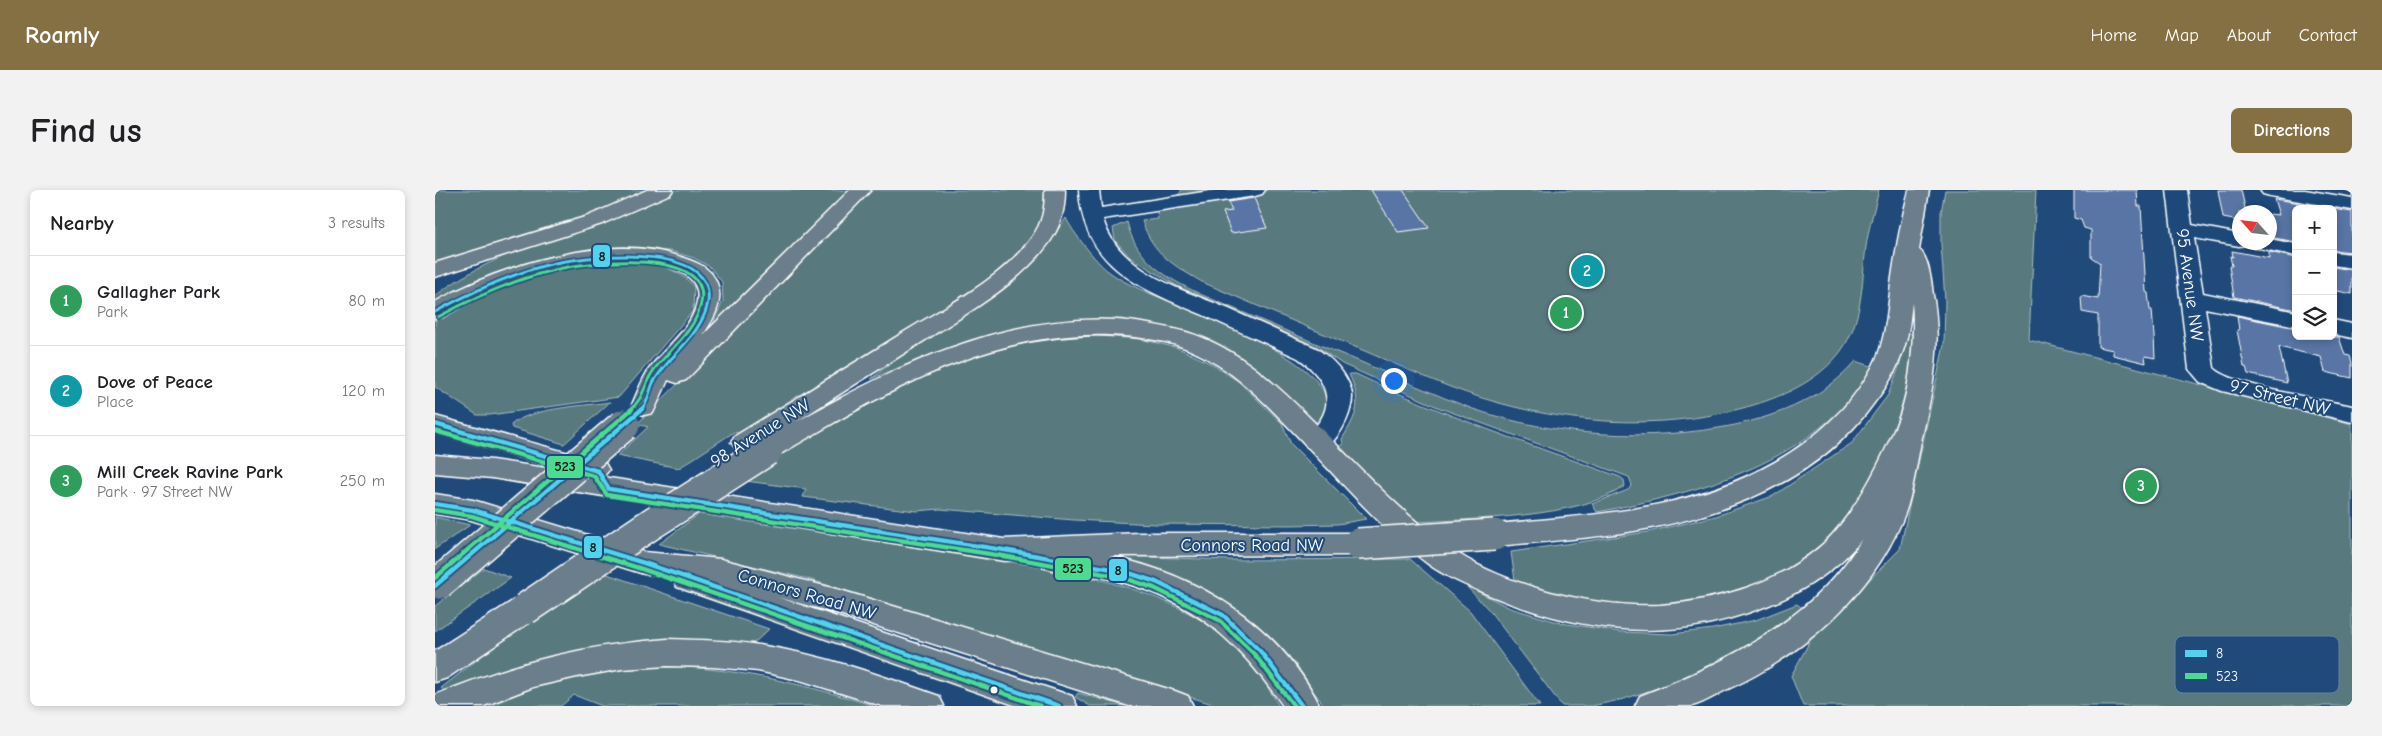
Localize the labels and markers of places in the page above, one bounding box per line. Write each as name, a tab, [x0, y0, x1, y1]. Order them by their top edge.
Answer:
pin: 2	[1571, 252, 1603, 290]
pin: 1	[1550, 294, 1582, 332]
pin: 3	[2125, 467, 2157, 505]
unlabelled marker	[989, 685, 999, 695]

